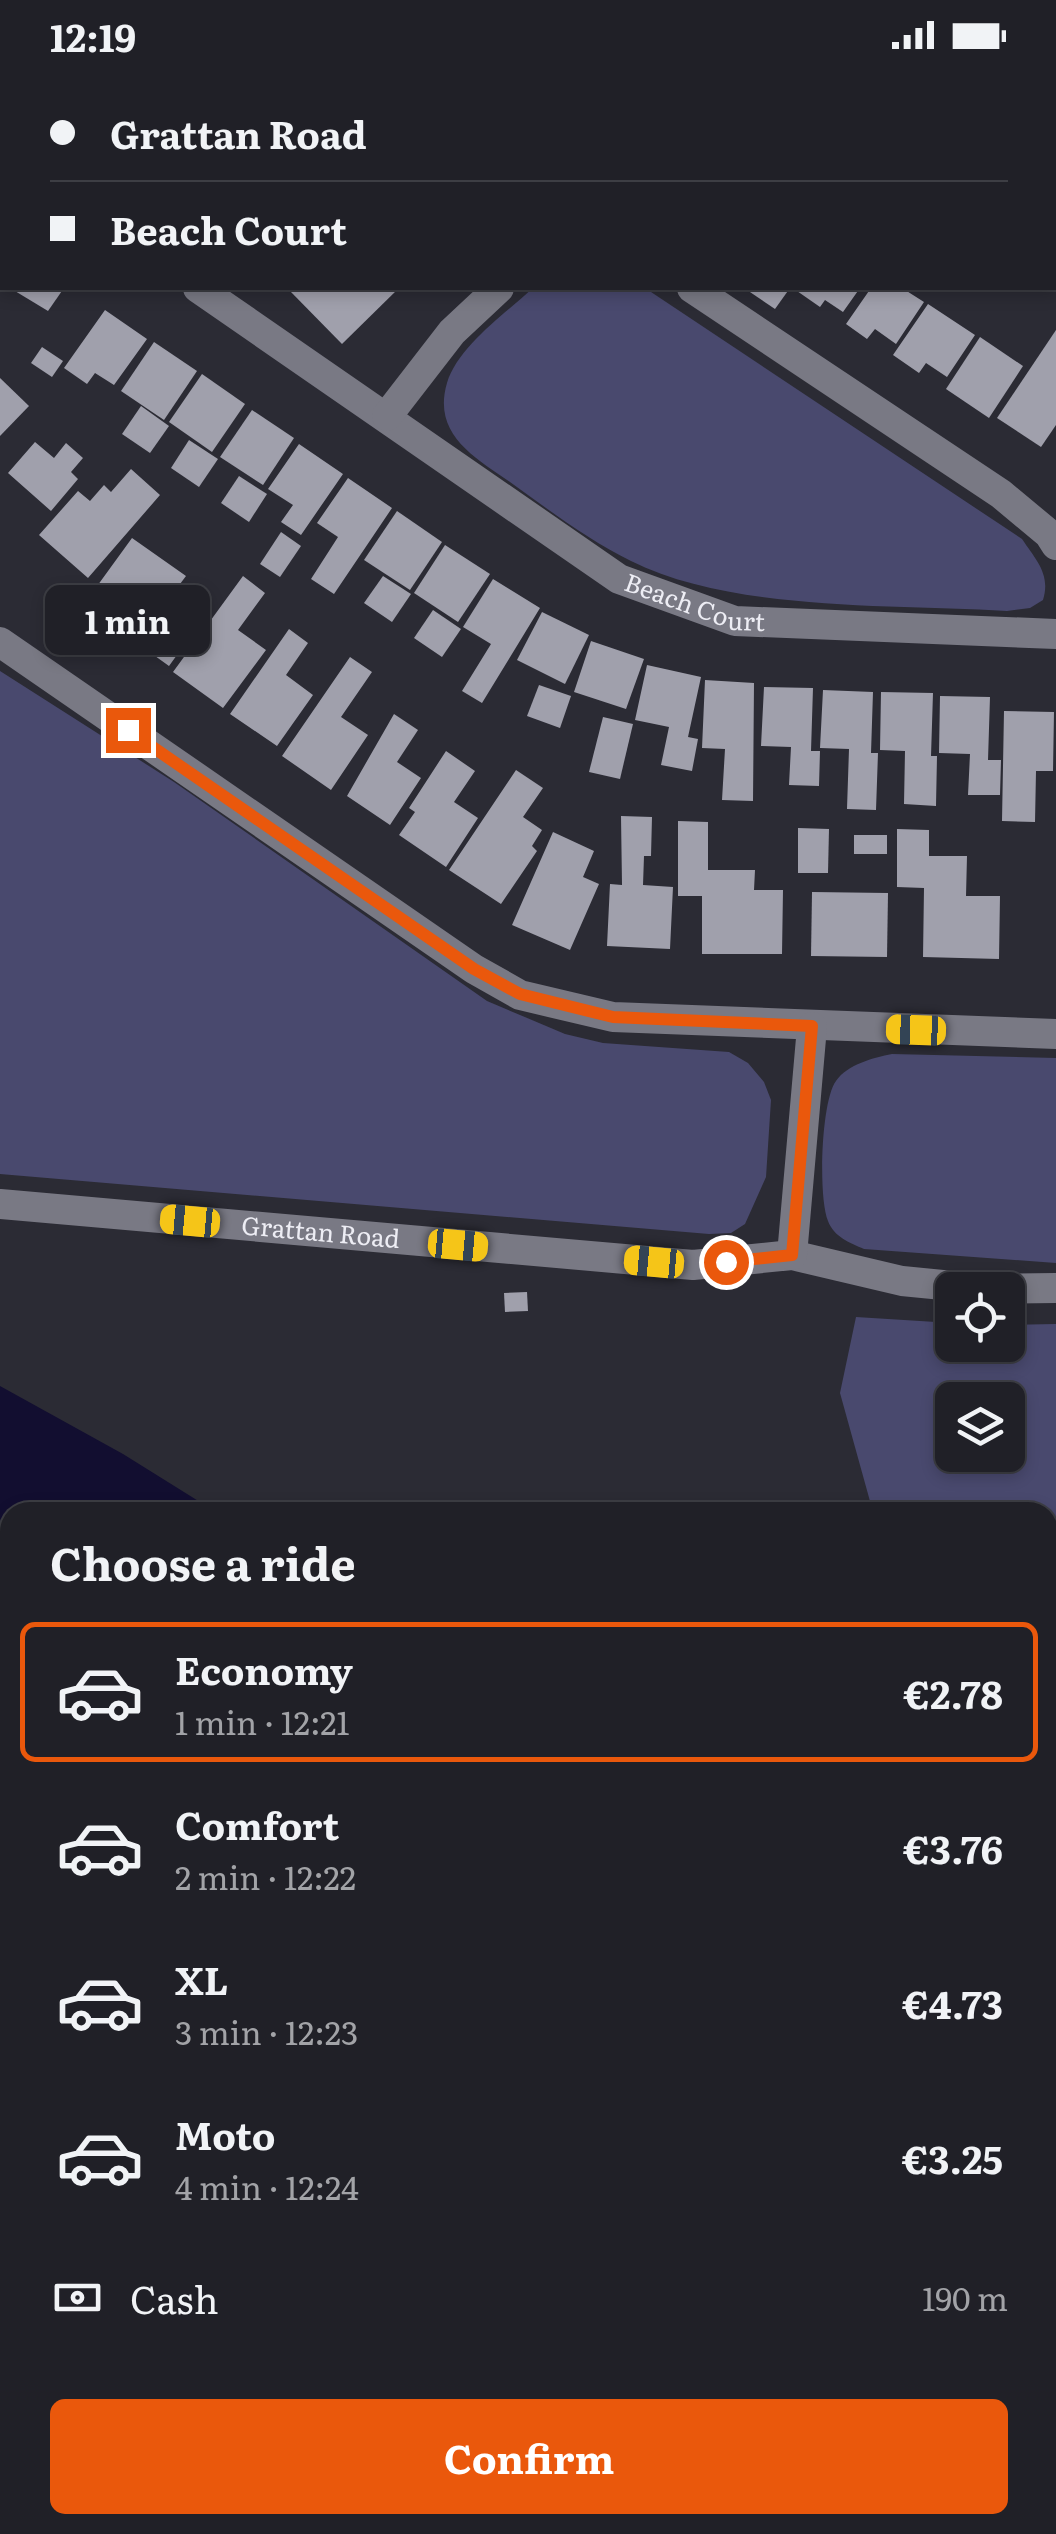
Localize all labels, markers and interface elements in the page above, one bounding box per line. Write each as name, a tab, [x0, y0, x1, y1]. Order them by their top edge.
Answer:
text: 12:19	[50, 7, 136, 64]
text: Grattan Road	[110, 104, 367, 161]
text: Beach Court	[110, 200, 347, 257]
street label: Beach Court	[620, 563, 766, 639]
callout: 1 min	[46, 585, 210, 655]
text: 1 min	[85, 596, 170, 644]
route end	[106, 708, 151, 753]
car	[885, 1014, 947, 1046]
car	[159, 1203, 221, 1239]
street label: Grattan Road	[240, 1205, 402, 1256]
car	[427, 1227, 489, 1263]
route start	[704, 1240, 749, 1285]
car	[623, 1244, 685, 1280]
map controls	[935, 1272, 1025, 1472]
button: locate	[935, 1272, 1025, 1362]
button: layers	[935, 1382, 1025, 1472]
text: Choose a ride	[50, 1528, 356, 1595]
text: Economy	[175, 1640, 353, 1697]
icon: car	[55, 1647, 145, 1737]
text: €2.78	[904, 1664, 1003, 1721]
text: 1 min · 12:21	[175, 1697, 350, 1745]
text: Comfort	[175, 1795, 339, 1852]
icon: car	[55, 1802, 145, 1892]
text: €3.76	[903, 1819, 1003, 1876]
text: 2 min · 12:22	[175, 1852, 356, 1900]
text: XL	[175, 1950, 228, 2007]
icon: car	[55, 1957, 145, 2047]
text: €4.73	[902, 1974, 1003, 2031]
text: 3 min · 12:23	[175, 2007, 358, 2055]
text: Moto	[175, 2105, 275, 2162]
icon: car	[55, 2112, 145, 2202]
text: €3.25	[902, 2129, 1003, 2186]
text: 4 min · 12:24	[175, 2162, 359, 2210]
text: Cash	[130, 2269, 219, 2326]
icon: cash	[50, 2270, 105, 2325]
text: 190 m	[922, 2273, 1008, 2321]
button: Confirm	[50, 2399, 1008, 2514]

